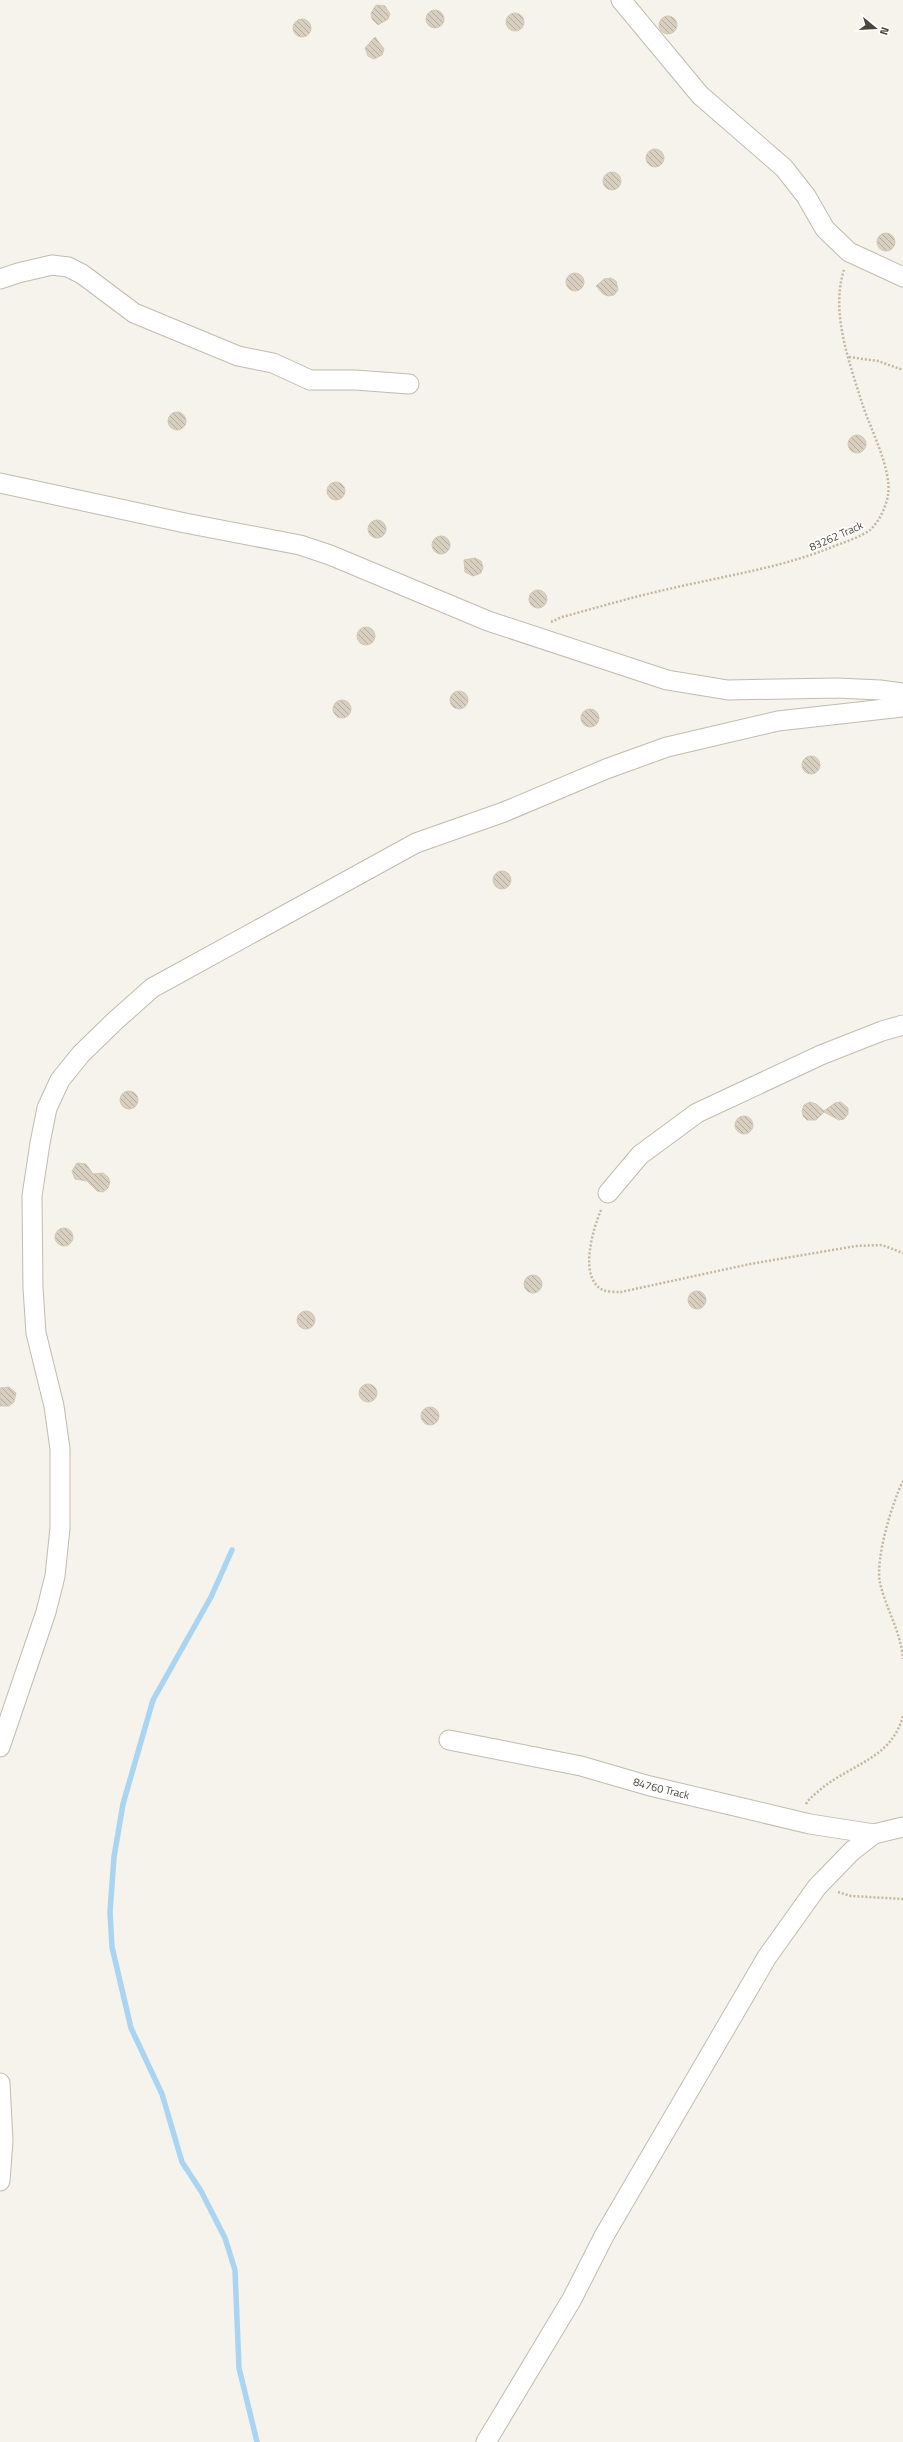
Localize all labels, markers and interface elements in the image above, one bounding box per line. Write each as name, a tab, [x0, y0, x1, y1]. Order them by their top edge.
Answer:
north arrow	[855, 8, 895, 48]
text: N	[876, 25, 893, 37]
street label: 83262 Track	[807, 517, 866, 555]
street label: 84760 Track	[631, 1774, 692, 1803]

